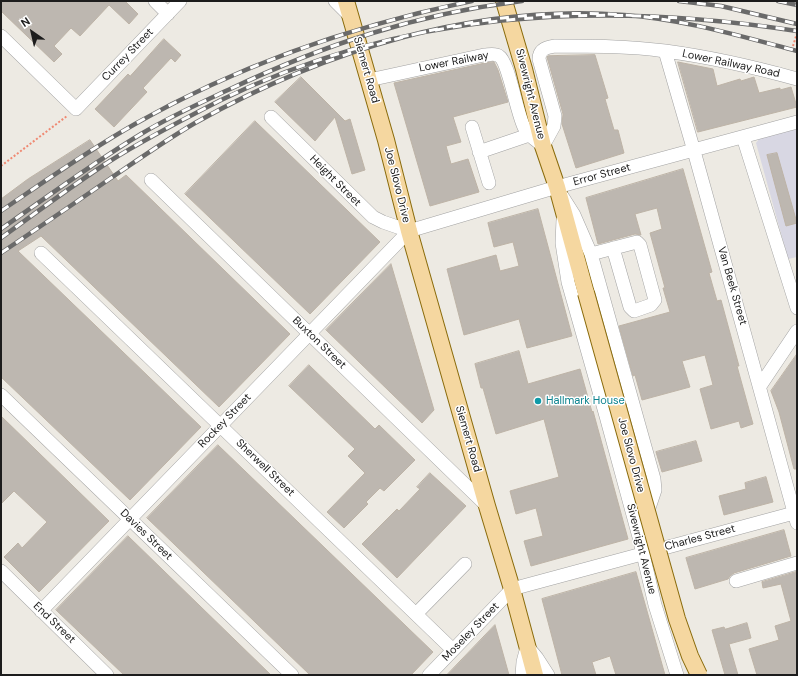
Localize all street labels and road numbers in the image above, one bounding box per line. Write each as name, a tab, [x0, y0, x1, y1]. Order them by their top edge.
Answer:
street label: Currey Street	[100, 26, 156, 84]
street label: Siemert Road	[350, 35, 382, 105]
street label: Sivewright Avenue	[512, 47, 548, 141]
street label: Lower Railway Road	[681, 47, 781, 81]
street label: Lower Railway	[418, 49, 490, 75]
street label: Joe Slovo Drive	[381, 146, 413, 224]
street label: Height Street	[307, 153, 363, 209]
street label: Error Street	[572, 161, 632, 189]
street label: Van Beek Street	[715, 245, 749, 327]
street label: Buxton Street	[289, 314, 349, 372]
street label: Rockey Street	[196, 391, 254, 451]
street label: Siemert Road	[452, 404, 484, 474]
street label: Joe Slovo Drive	[615, 416, 647, 494]
street label: Sherwell Street	[233, 437, 297, 499]
street label: Sivewright Avenue	[623, 502, 659, 596]
street label: Davies Street	[117, 507, 175, 563]
street label: Charles Street	[663, 522, 737, 554]
street label: End Street	[30, 600, 78, 646]
street label: Moseley Street	[440, 600, 502, 664]

